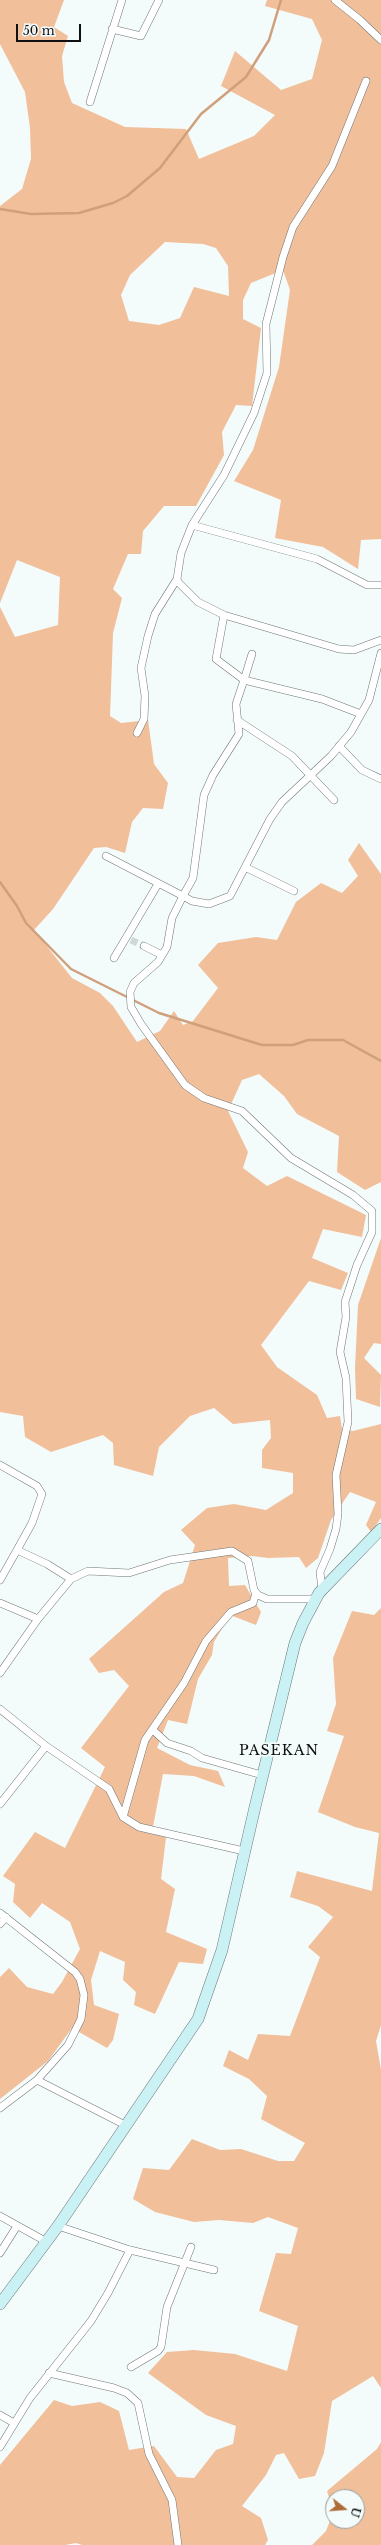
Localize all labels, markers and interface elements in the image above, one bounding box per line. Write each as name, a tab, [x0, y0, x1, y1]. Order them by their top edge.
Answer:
scale bar	[18, 16, 83, 42]
text: 50 m	[23, 23, 55, 38]
district label: PASEKAN	[239, 1743, 319, 1759]
north arrow	[325, 2489, 365, 2529]
text: U	[347, 2506, 364, 2519]

